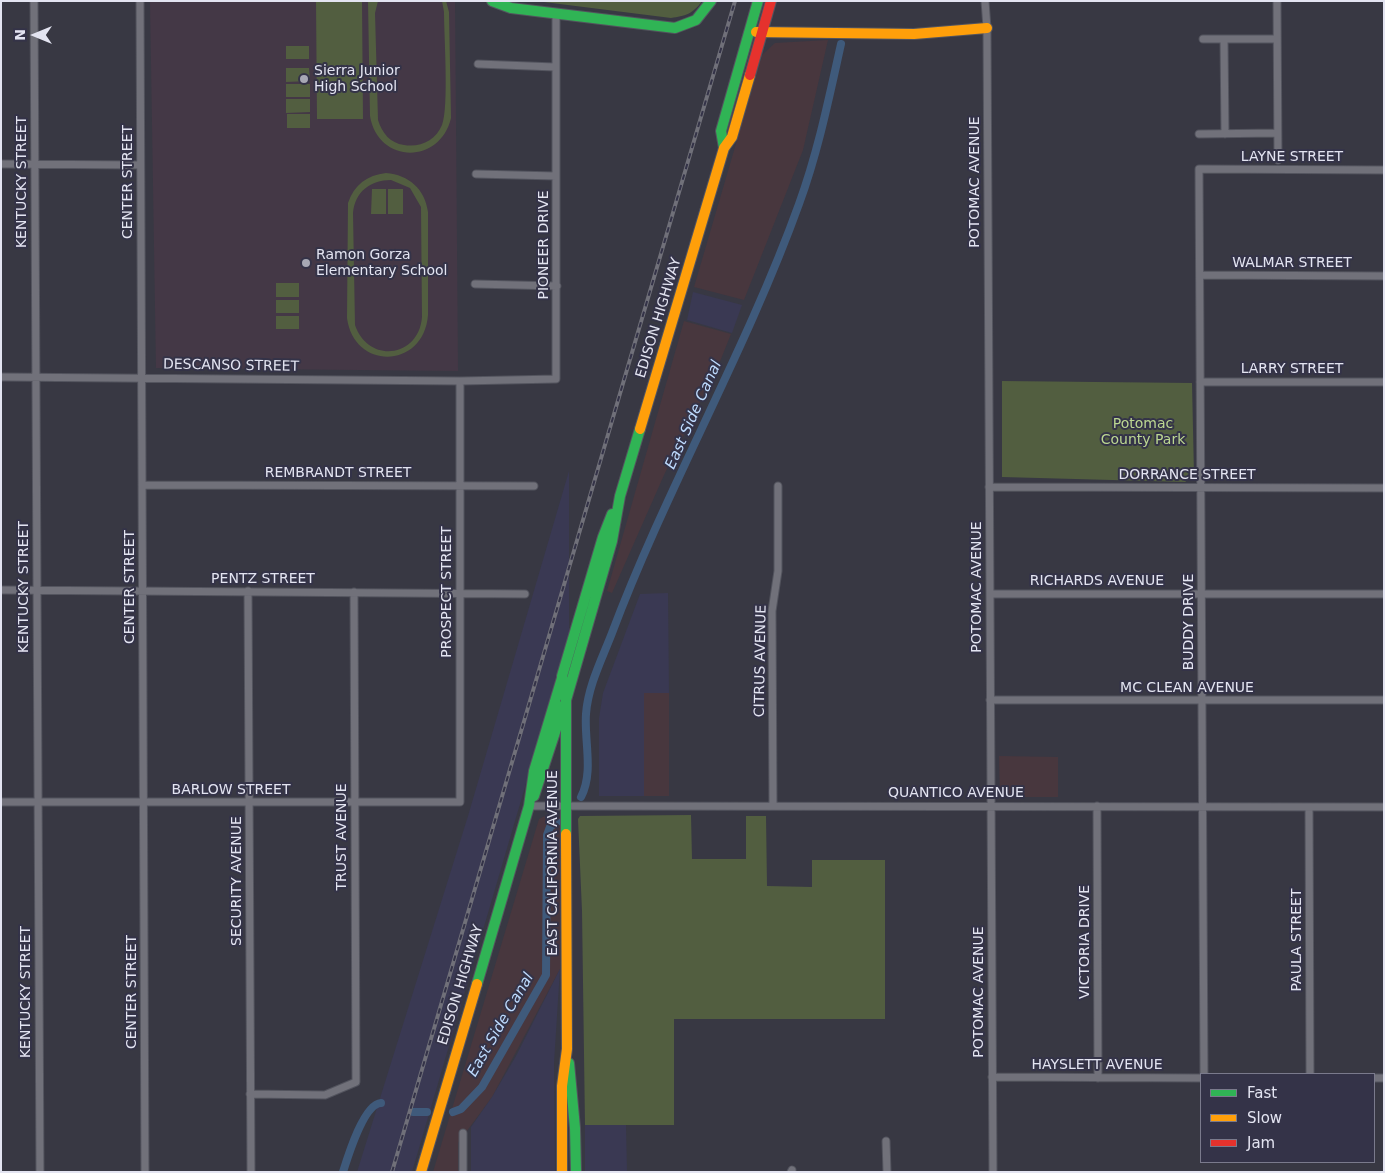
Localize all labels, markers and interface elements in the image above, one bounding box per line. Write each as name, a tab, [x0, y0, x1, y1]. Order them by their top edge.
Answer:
north arrow	[10, 10, 60, 60]
text: N	[12, 29, 28, 41]
place label: Sierra Junior High School	[314, 63, 400, 95]
marker: Sierra Junior High School	[298, 73, 310, 85]
street label: KENTUCKY STREET	[14, 116, 30, 248]
street label: POTOMAC AVENUE	[967, 116, 983, 248]
street label: CENTER STREET	[120, 125, 136, 239]
street label: LAYNE STREET	[1241, 149, 1343, 165]
street label: PIONEER DRIVE	[536, 191, 552, 299]
place label: Ramon Gorza Elementary School	[316, 247, 448, 280]
street label: WALMAR STREET	[1232, 255, 1352, 271]
street label: EDISON HIGHWAY	[633, 256, 685, 380]
marker: Ramon Gorza Elementary School	[300, 257, 312, 269]
street label: DESCANSO STREET	[163, 356, 299, 376]
water label: East Side Canal	[662, 358, 726, 472]
street label: LARRY STREET	[1241, 361, 1343, 377]
park label: Potomac County Park	[1101, 416, 1185, 448]
street label: REMBRANDT STREET	[265, 465, 411, 481]
street label: DORRANCE STREET	[1118, 467, 1256, 483]
street label: KENTUCKY STREET	[16, 521, 32, 653]
street label: POTOMAC AVENUE	[969, 521, 985, 653]
street label: PROSPECT STREET	[439, 526, 455, 658]
street label: CENTER STREET	[122, 530, 138, 644]
street label: PENTZ STREET	[211, 571, 315, 587]
street label: RICHARDS AVENUE	[1030, 573, 1164, 589]
street label: BUDDY DRIVE	[1181, 574, 1197, 670]
street label: CITRUS AVENUE	[752, 605, 770, 717]
street label: MC CLEAN AVENUE	[1120, 680, 1254, 696]
street label: EAST CALIFORNIA AVENUE	[545, 770, 561, 956]
street label: BARLOW STREET	[172, 782, 290, 798]
street label: TRUST AVENUE	[334, 783, 350, 891]
street label: QUANTICO AVENUE	[888, 785, 1024, 801]
street label: SECURITY AVENUE	[229, 816, 245, 946]
street label: VICTORIA DRIVE	[1077, 885, 1093, 999]
street label: PAULA STREET	[1289, 889, 1305, 991]
street label: EDISON HIGHWAY	[435, 923, 487, 1047]
street label: KENTUCKY STREET	[18, 926, 34, 1058]
street label: POTOMAC AVENUE	[971, 926, 987, 1058]
street label: CENTER STREET	[124, 935, 140, 1049]
water label: East Side Canal	[464, 970, 538, 1080]
street label: HAYSLETT AVENUE	[1031, 1057, 1163, 1073]
legend	[1200, 1073, 1375, 1163]
text: Fast	[1247, 1084, 1277, 1102]
text: Slow	[1247, 1109, 1282, 1127]
text: Jam	[1247, 1134, 1275, 1152]

